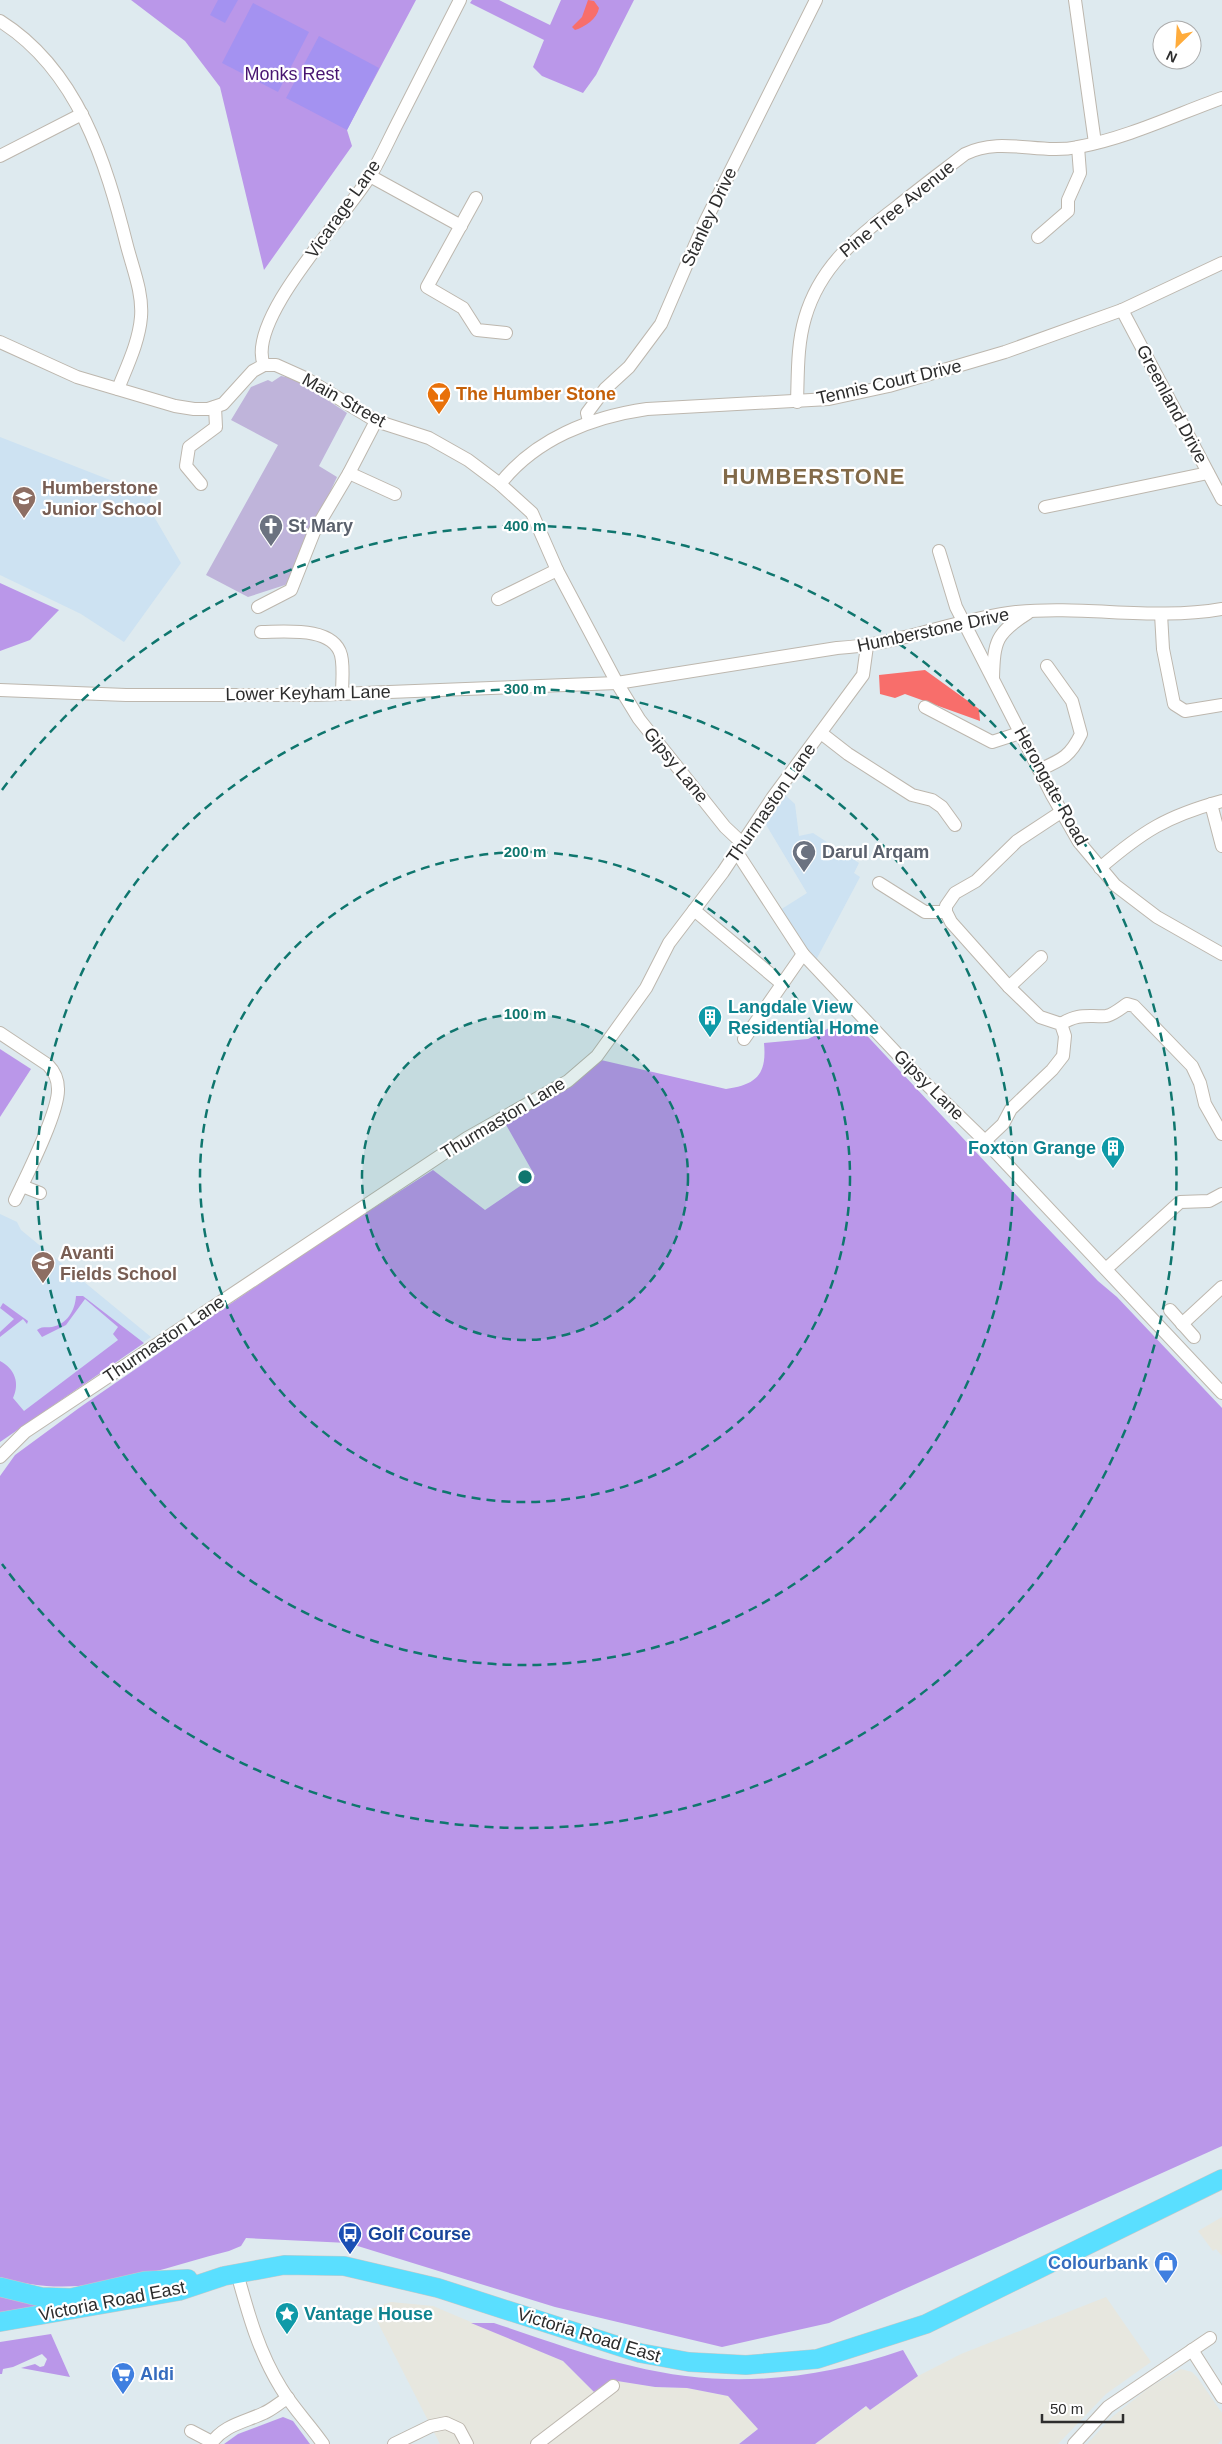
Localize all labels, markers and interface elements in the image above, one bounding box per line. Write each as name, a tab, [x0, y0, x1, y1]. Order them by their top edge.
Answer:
north arrow	[1152, 20, 1202, 70]
text: N	[1164, 47, 1179, 66]
park label: Monks Rest	[244, 64, 340, 84]
street label: Vicarage Lane	[302, 156, 384, 262]
street label: Pine Tree Avenue	[836, 157, 958, 261]
street label: Stanley Drive	[677, 164, 741, 270]
street label: Greenland Drive	[1132, 341, 1212, 467]
street label: Tennis Court Drive	[815, 356, 963, 408]
street label: Main Street	[299, 369, 389, 431]
bar icon: The Humber Stone	[426, 381, 452, 415]
place label: The Humber Stone	[456, 384, 616, 404]
district label: HUMBERSTONE	[723, 464, 905, 489]
place label: Humberstone Junior School	[42, 478, 162, 519]
school or university icon: Humberstone Junior School	[11, 485, 37, 519]
church icon: St Mary	[258, 513, 284, 547]
place label: St Mary	[288, 516, 353, 536]
text: 400 m	[504, 517, 546, 534]
street label: Humberstone Drive	[855, 604, 1011, 656]
text: 300 m	[504, 680, 546, 697]
street label: Lower Keyham Lane	[225, 682, 391, 704]
street label: Gipsy Lane	[640, 723, 712, 807]
street label: Herongate Road	[1010, 723, 1092, 849]
street label: Thurmaston Lane	[722, 739, 820, 867]
mosque icon: Darul Arqam	[791, 839, 817, 873]
place label: Darul Arqam	[822, 842, 929, 862]
text: 200 m	[504, 843, 546, 860]
place label: Langdale View Residential Home	[728, 997, 879, 1038]
building icon: Langdale View Residential Home	[697, 1004, 723, 1038]
text: 100 m	[504, 1005, 546, 1022]
street label: Gipsy Lane	[890, 1046, 968, 1124]
street label: Thurmaston Lane	[437, 1073, 569, 1163]
building icon: Foxton Grange	[1100, 1135, 1126, 1169]
place label: Foxton Grange	[968, 1138, 1096, 1158]
centre of rings	[516, 1168, 534, 1186]
place label: Avanti Fields School	[60, 1243, 177, 1284]
school or university icon: Avanti Fields School	[30, 1250, 56, 1284]
street label: Thurmaston Lane	[100, 1291, 228, 1387]
bus stop icon: Golf Course	[337, 2221, 363, 2255]
place label: Golf Course	[368, 2224, 471, 2244]
shop icon: Colourbank	[1153, 2250, 1179, 2284]
place label: Colourbank	[1048, 2253, 1149, 2273]
street label: Victoria Road East	[37, 2277, 187, 2325]
place icon: Vantage House	[274, 2301, 300, 2335]
place label: Vantage House	[304, 2304, 433, 2324]
street label: Victoria Road East	[515, 2304, 663, 2366]
supermarket icon: Aldi	[110, 2361, 136, 2395]
place label: Aldi	[140, 2364, 174, 2384]
scale bar	[1042, 2392, 1123, 2424]
text: 50 m	[1050, 2400, 1083, 2417]

